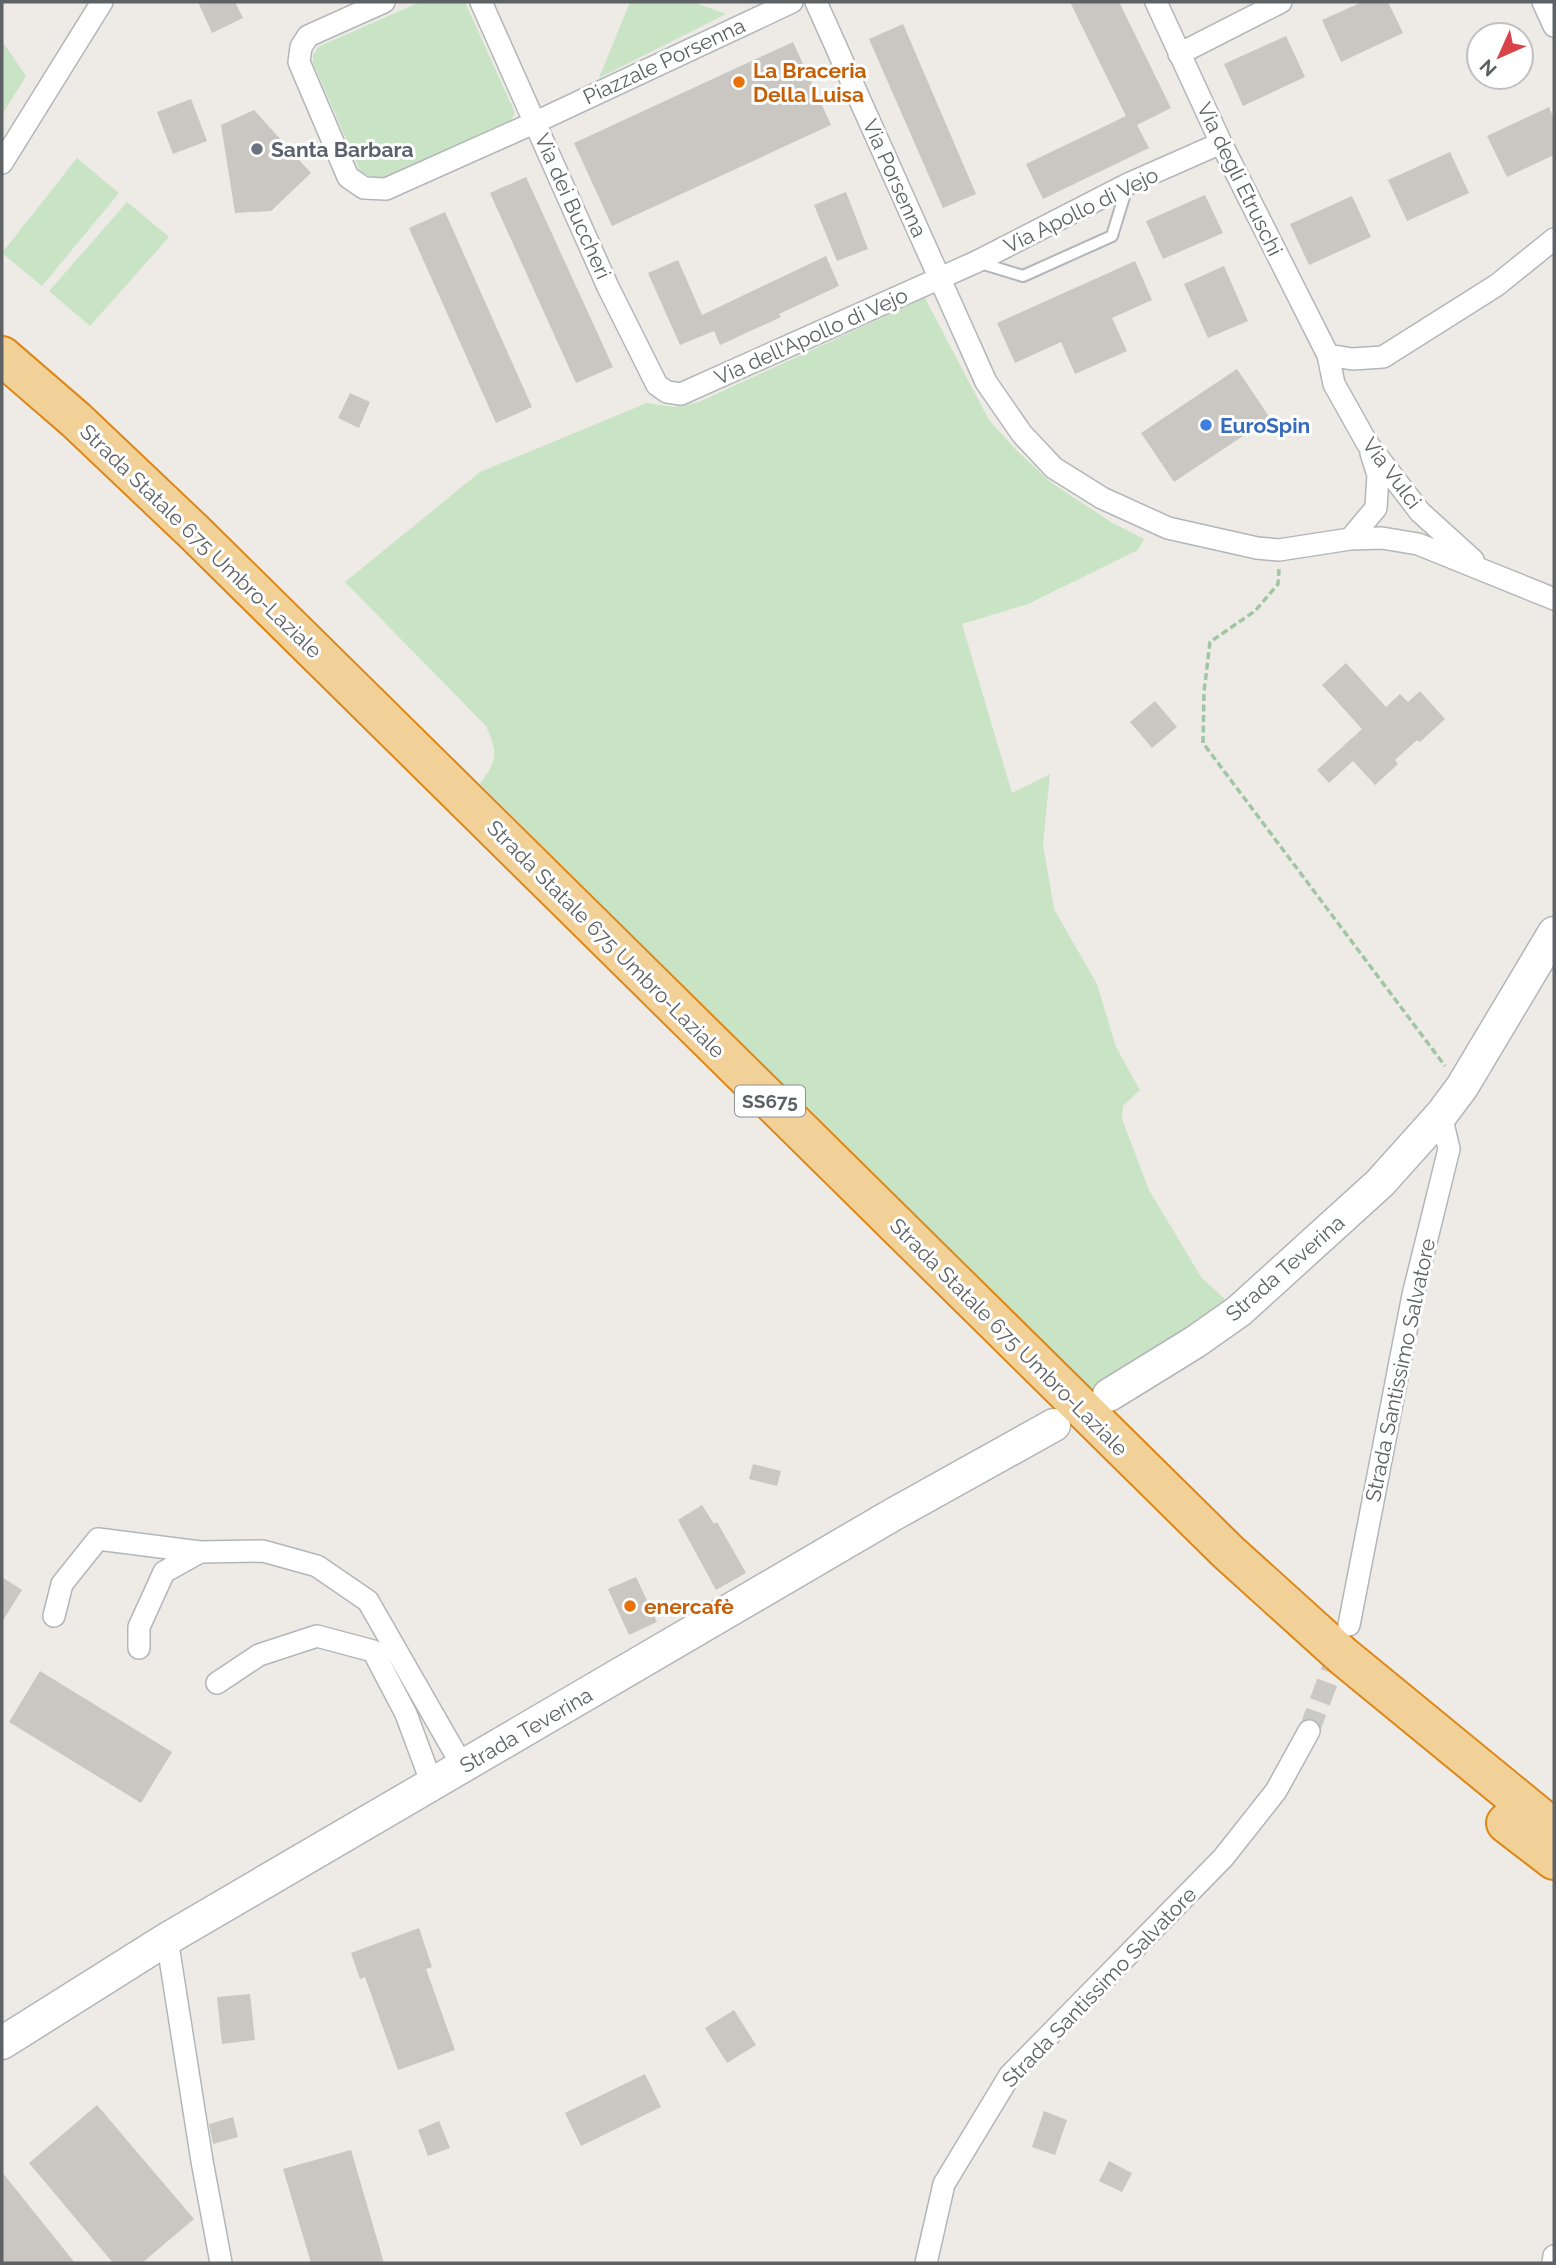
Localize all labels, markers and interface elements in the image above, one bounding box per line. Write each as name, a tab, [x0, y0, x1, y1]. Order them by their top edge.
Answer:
street label: Piazzale Porsenna	[579, 13, 749, 109]
north arrow	[1465, 21, 1535, 91]
text: N	[1475, 55, 1501, 81]
place label: La Braceria Della Luisa	[753, 58, 867, 107]
marker: La Braceria Della Luisa	[731, 74, 747, 90]
street label: Via degli Etruschi	[1192, 98, 1288, 260]
street label: Via Porsenna	[858, 115, 932, 241]
street label: Via dei Buccheri	[530, 129, 616, 283]
place label: Santa Barbara	[271, 137, 414, 162]
marker: Santa Barbara	[249, 141, 265, 157]
street label: Via Apollo di Vejo	[1000, 162, 1162, 258]
street label: Via dell'Apollo di Vejo	[711, 282, 911, 390]
place label: EuroSpin	[1220, 413, 1310, 438]
marker: EuroSpin	[1198, 417, 1214, 433]
street label: Strada Statale 675 Umbro-Laziale	[75, 419, 327, 663]
street label: Via Vulci	[1357, 432, 1427, 514]
street label: Strada Statale 675 Umbro-Laziale	[482, 815, 730, 1063]
road number: SS675	[735, 1086, 805, 1116]
street label: Strada Teverina	[1221, 1210, 1349, 1326]
street label: Strada Statale 675 Umbro-Laziale	[885, 1213, 1133, 1461]
street label: Strada Santissimo Salvatore	[1360, 1236, 1440, 1504]
place label: enercafè	[644, 1594, 734, 1619]
marker: enercafè	[622, 1598, 638, 1614]
street label: Strada Teverina	[455, 1682, 597, 1778]
street label: Strada Santissimo Salvatore	[997, 1882, 1201, 2092]

